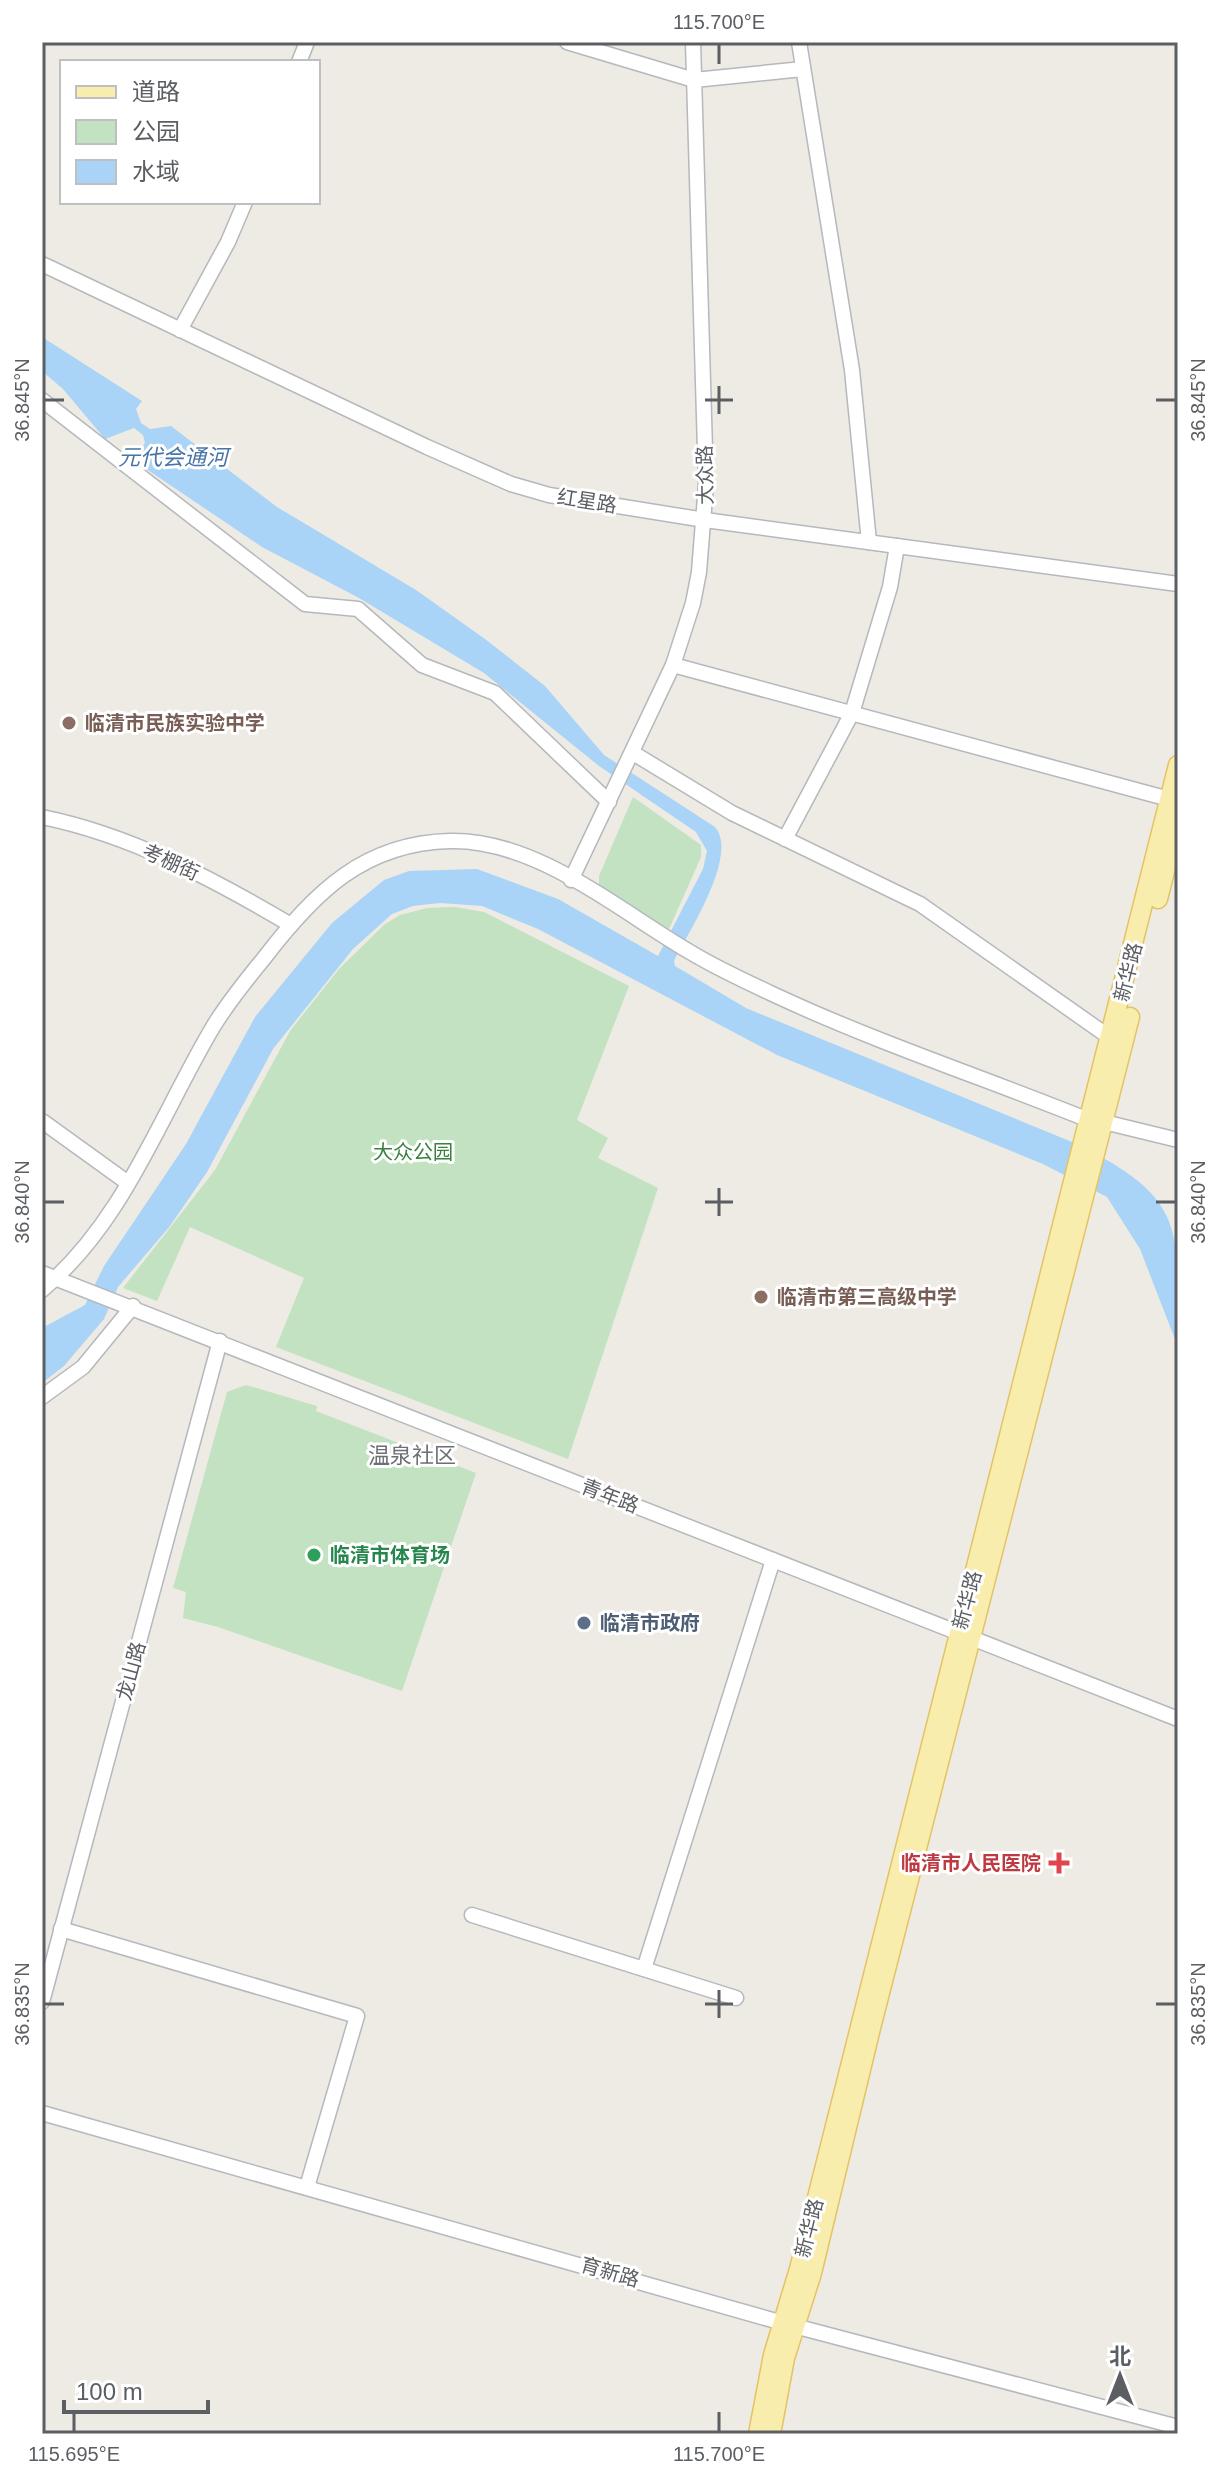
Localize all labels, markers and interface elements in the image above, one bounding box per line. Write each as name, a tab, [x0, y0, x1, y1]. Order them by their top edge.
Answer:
text: 115.700°E	[673, 11, 765, 33]
legend	[60, 60, 320, 204]
text: 道路	[132, 78, 180, 105]
text: 公园	[132, 118, 180, 145]
text: 水域	[132, 158, 180, 185]
text: 36.845°N	[11, 358, 33, 442]
text: 36.845°N	[1187, 358, 1209, 442]
water label: 元代会通河	[118, 445, 232, 470]
street label: 大众路	[693, 445, 717, 505]
street label: 红星路	[556, 485, 618, 517]
place label: 临清市民族实验中学	[85, 712, 265, 734]
marker: 临清市民族实验中学	[60, 714, 78, 732]
street label: 考棚街	[139, 840, 203, 884]
street label: 新华路	[1110, 940, 1146, 1004]
park label: 大众公园	[373, 1141, 453, 1163]
text: 36.840°N	[11, 1160, 33, 1244]
text: 36.840°N	[1187, 1160, 1209, 1244]
place label: 临清市第三高级中学	[777, 1286, 957, 1308]
marker: 临清市第三高级中学	[752, 1288, 770, 1306]
district label: 温泉社区	[368, 1443, 456, 1468]
street label: 青年路	[578, 1475, 642, 1517]
place label: 临清市体育场	[330, 1544, 450, 1566]
marker: 临清市体育场	[305, 1546, 323, 1564]
street label: 新华路	[949, 1568, 985, 1632]
place label: 临清市政府	[600, 1612, 700, 1634]
marker: 临清市政府	[575, 1614, 593, 1632]
street label: 龙山路	[113, 1639, 149, 1703]
place label: 临清市人民医院	[901, 1852, 1041, 1874]
marker: 临清市人民医院	[1048, 1852, 1070, 1874]
text: 36.835°N	[11, 1962, 33, 2046]
text: 36.835°N	[1187, 1962, 1209, 2046]
street label: 新华路	[791, 2196, 827, 2260]
street label: 育新路	[578, 2253, 642, 2291]
north arrow	[1080, 2336, 1160, 2416]
text: 北	[1109, 2344, 1131, 2369]
scale bar	[64, 2364, 208, 2414]
text: 100 m	[76, 2378, 143, 2405]
text: 115.695°E	[28, 2443, 120, 2465]
text: 115.700°E	[673, 2443, 765, 2465]

